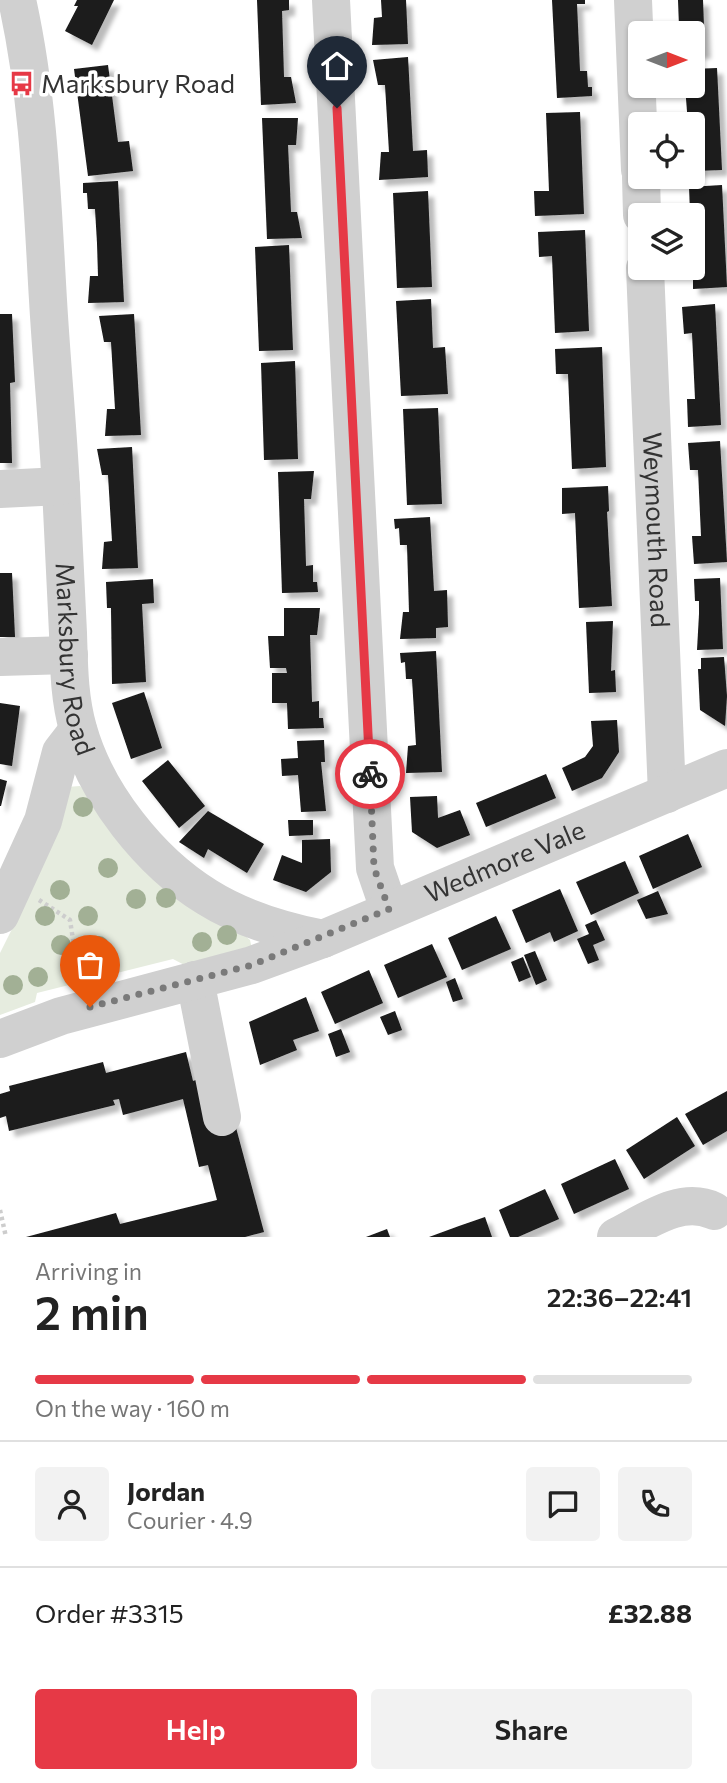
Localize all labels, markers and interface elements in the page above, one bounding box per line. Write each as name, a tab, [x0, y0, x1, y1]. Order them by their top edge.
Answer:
north arrow	[628, 21, 705, 98]
map controls	[628, 21, 705, 280]
pin	[307, 36, 367, 108]
icon: home	[318, 47, 356, 85]
place label: Marksbury Road	[41, 67, 235, 98]
bus stop icon: Marksbury Road	[7, 70, 35, 98]
button: locate	[628, 112, 705, 189]
button: layers	[628, 203, 705, 280]
street label: Weymouth Road	[638, 431, 677, 628]
street label: Marksbury Road	[51, 562, 102, 759]
courier	[335, 739, 405, 809]
icon: bike	[351, 755, 389, 793]
street label: Wedmore Vale	[420, 813, 589, 908]
pin	[60, 935, 120, 1007]
icon: bag	[71, 946, 109, 984]
text: Arriving in	[35, 1257, 142, 1285]
text: 22:36–22:41	[547, 1281, 692, 1312]
text: 2 min	[35, 1283, 149, 1339]
text: On the way · 160 m	[35, 1394, 230, 1422]
button: person	[35, 1467, 109, 1541]
button: chat	[526, 1467, 600, 1541]
button: phone	[618, 1467, 692, 1541]
text: Jordan	[127, 1475, 205, 1506]
text: Courier · 4.9	[127, 1506, 253, 1534]
text: Order #3315	[35, 1597, 184, 1628]
text: £32.88	[608, 1597, 692, 1628]
button: Help	[35, 1689, 357, 1769]
button: Share	[371, 1689, 692, 1769]

